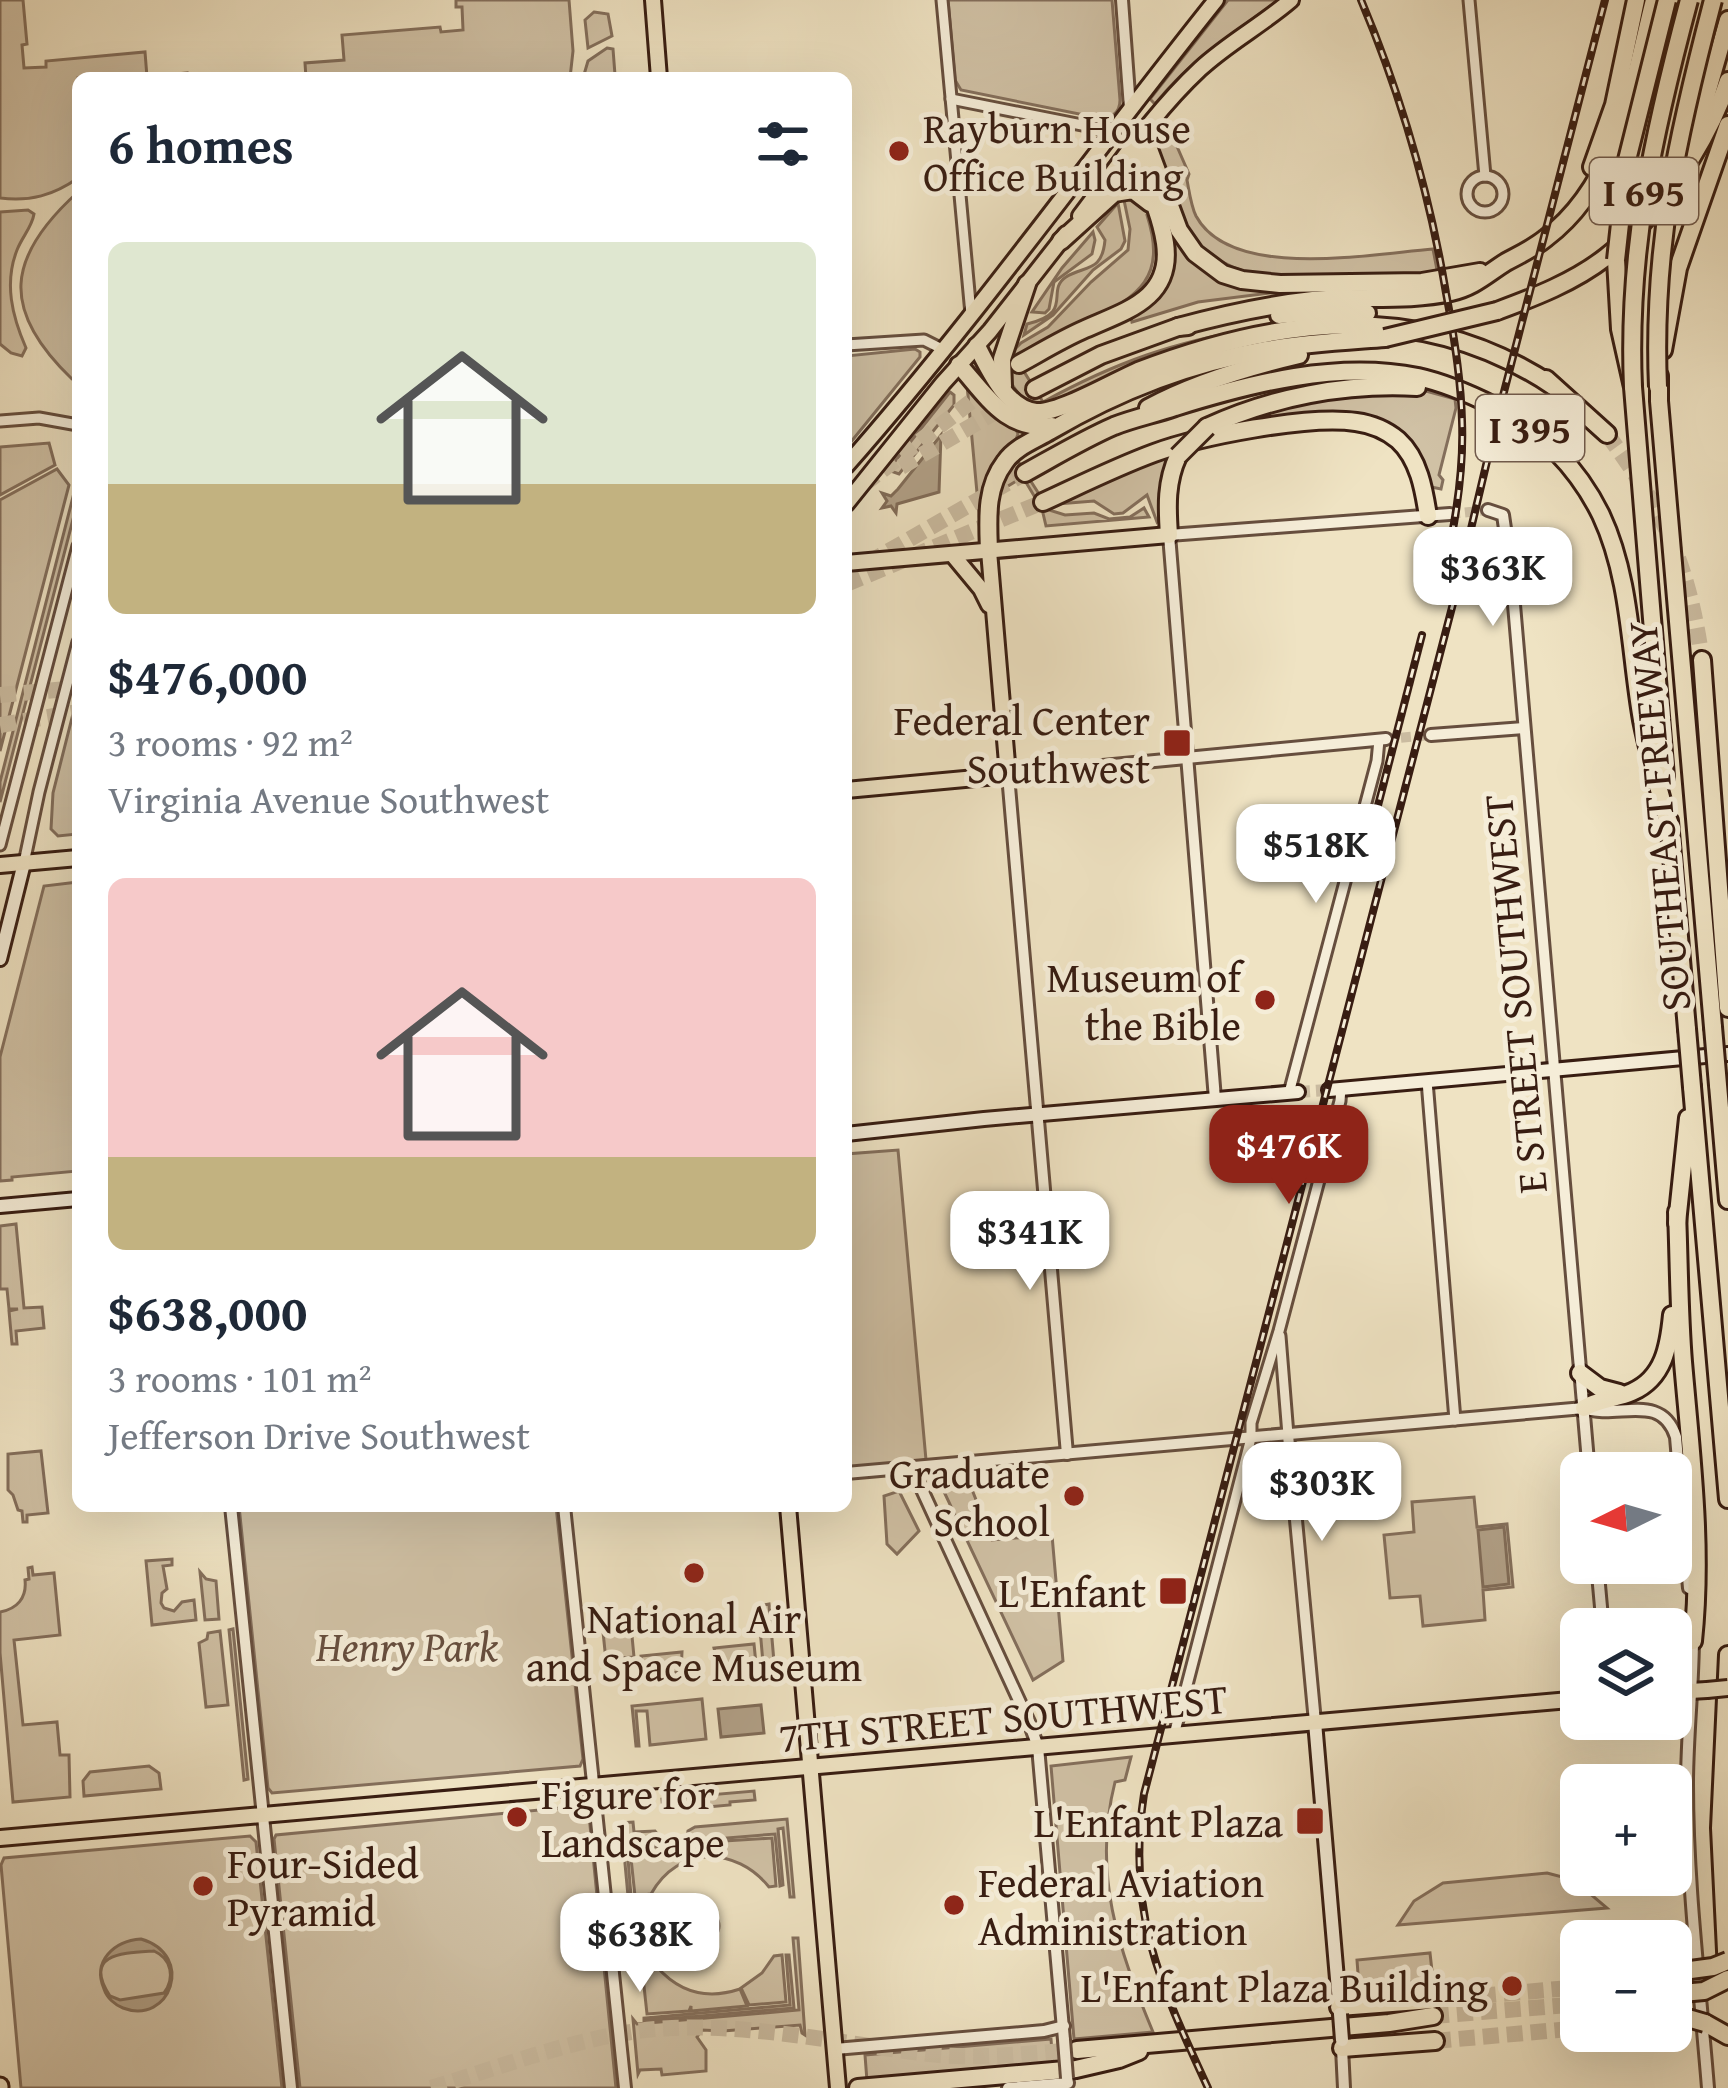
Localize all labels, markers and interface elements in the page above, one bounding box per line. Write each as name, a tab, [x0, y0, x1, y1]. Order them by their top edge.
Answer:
place label: Rayburn House Office Building	[923, 97, 1191, 206]
text: 6 homes	[108, 107, 294, 182]
icon: filters	[750, 111, 816, 177]
marker: Rayburn House Office Building	[886, 138, 912, 164]
road number: I 695	[1590, 158, 1698, 224]
icon: home	[354, 320, 570, 536]
road number: I 395	[1476, 395, 1584, 461]
pin: $363K	[1409, 527, 1577, 629]
text: $363K	[1440, 537, 1546, 594]
street label: SOUTHEAST FREEWAY	[1611, 618, 1705, 1014]
text: $476,000	[108, 638, 307, 713]
place label: Federal Center Southwest	[894, 689, 1150, 798]
text: 3 rooms · 92 m²	[108, 713, 353, 770]
marker: Federal Center Southwest	[1161, 727, 1193, 759]
text: Virginia Avenue Southwest	[108, 770, 549, 827]
street label: E STREET SOUTHWEST	[1466, 792, 1562, 1196]
pin: $518K	[1232, 804, 1400, 906]
text: $518K	[1263, 814, 1369, 871]
place label: Museum of the Bible	[1046, 946, 1246, 1055]
icon: home	[354, 956, 570, 1172]
marker: Museum of the Bible	[1252, 987, 1278, 1013]
pin: $476K	[1205, 1105, 1373, 1207]
text: $476K	[1236, 1115, 1342, 1172]
pin: $341K	[946, 1191, 1114, 1293]
text: $341K	[977, 1201, 1083, 1258]
text: $638,000	[108, 1274, 307, 1349]
text: 3 rooms · 101 m²	[108, 1349, 372, 1406]
text: Jefferson Drive Southwest	[108, 1406, 530, 1463]
place label: Graduate School	[889, 1442, 1050, 1551]
pin: $303K	[1238, 1442, 1406, 1544]
text: $303K	[1269, 1452, 1375, 1509]
north arrow	[1560, 1452, 1692, 1584]
map controls	[1560, 1452, 1692, 2052]
marker: Graduate School	[1061, 1483, 1087, 1509]
marker: National Air and Space Museum	[681, 1560, 707, 1586]
place label: L'Enfant	[998, 1561, 1146, 1622]
marker: L'Enfant	[1157, 1575, 1189, 1607]
place label: National Air and Space Museum	[526, 1587, 862, 1696]
button: layers	[1560, 1608, 1692, 1740]
park label: Henry Park	[315, 1615, 499, 1676]
street label: 7TH STREET SOUTHWEST	[776, 1667, 1230, 1767]
place label: Figure for Landscape	[541, 1763, 725, 1872]
button: +	[1560, 1764, 1692, 1896]
place label: L'Enfant Plaza	[1033, 1791, 1283, 1852]
marker: Figure for Landscape	[504, 1804, 530, 1830]
marker: L'Enfant Plaza	[1294, 1805, 1326, 1837]
place label: Four-Sided Pyramid	[227, 1832, 419, 1941]
place label: Federal Aviation Administration	[978, 1851, 1265, 1960]
marker: Four-Sided Pyramid	[190, 1873, 216, 1899]
marker: Federal Aviation Administration	[941, 1892, 967, 1918]
pin: $638K	[556, 1893, 724, 1995]
text: $638K	[587, 1903, 693, 1960]
button: −	[1560, 1920, 1692, 2052]
place label: L'Enfant Plaza Building	[1080, 1956, 1488, 2017]
marker: L'Enfant Plaza Building	[1499, 1973, 1525, 1999]

